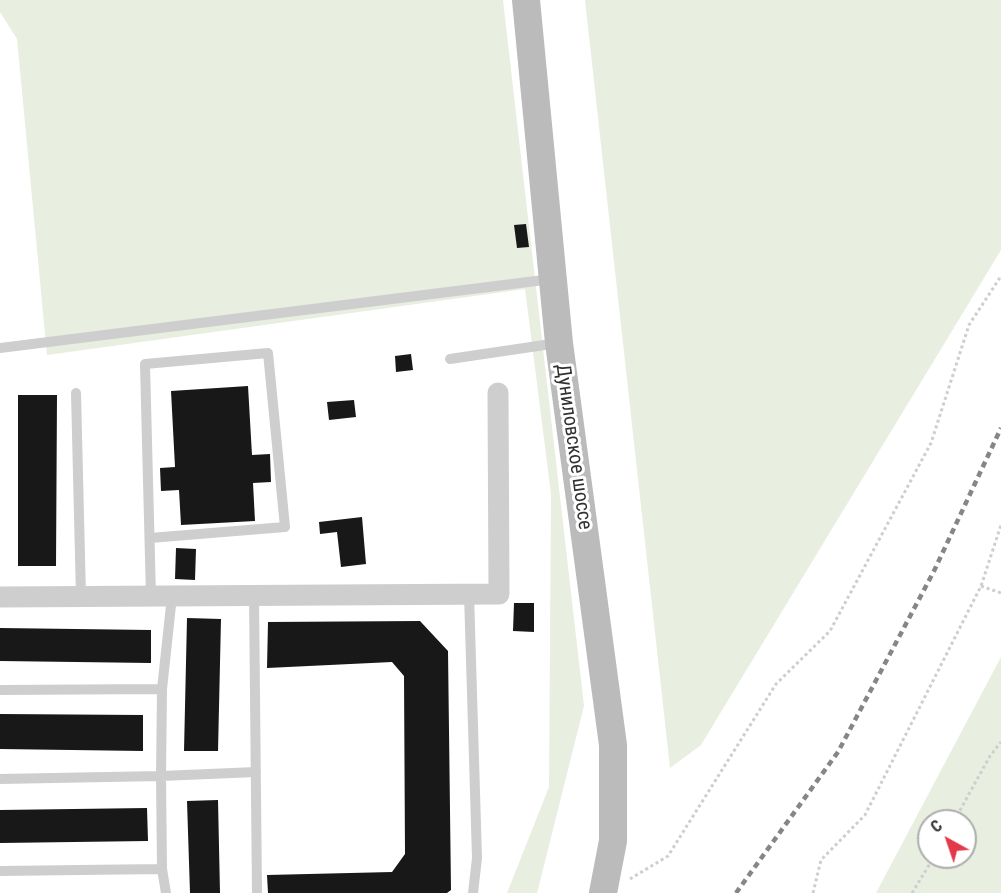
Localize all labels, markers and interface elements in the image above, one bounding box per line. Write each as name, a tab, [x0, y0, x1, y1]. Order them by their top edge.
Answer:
street label: Дуниловское шоссе	[550, 363, 596, 531]
north arrow	[917, 809, 977, 869]
text: С	[927, 816, 946, 837]

